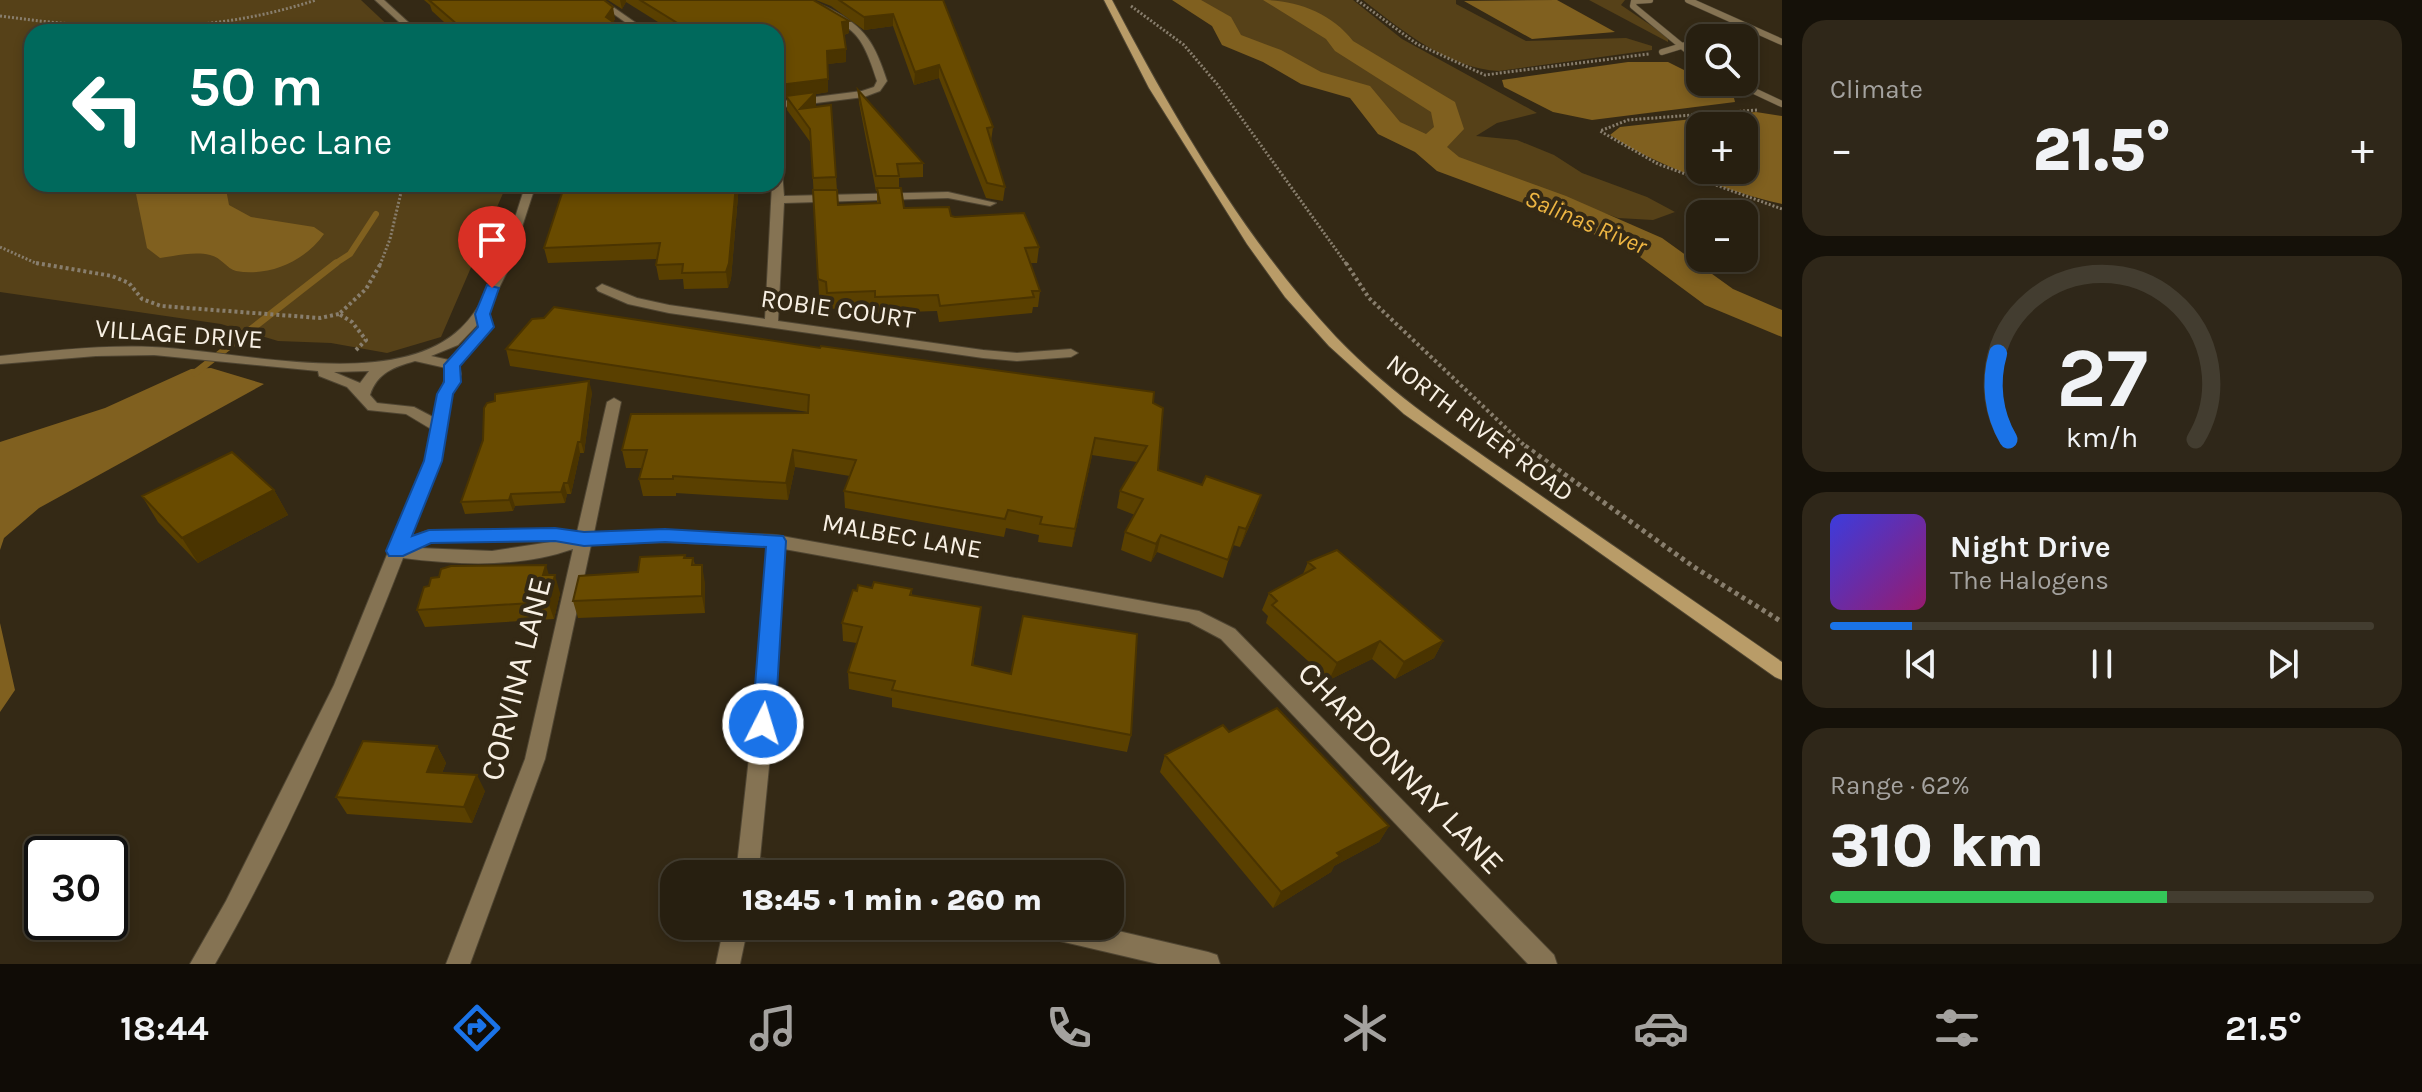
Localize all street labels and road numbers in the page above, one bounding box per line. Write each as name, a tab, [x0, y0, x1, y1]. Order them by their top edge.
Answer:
street label: ROBIE COURT	[759, 283, 917, 335]
street label: VILLAGE DRIVE	[94, 313, 264, 355]
street label: NORTH RIVER ROAD	[1380, 347, 1580, 509]
street label: MALBEC LANE	[820, 507, 984, 565]
street label: CORVINA LANE	[473, 574, 559, 784]
street label: CHARDONNAY LANE	[1290, 654, 1512, 882]

